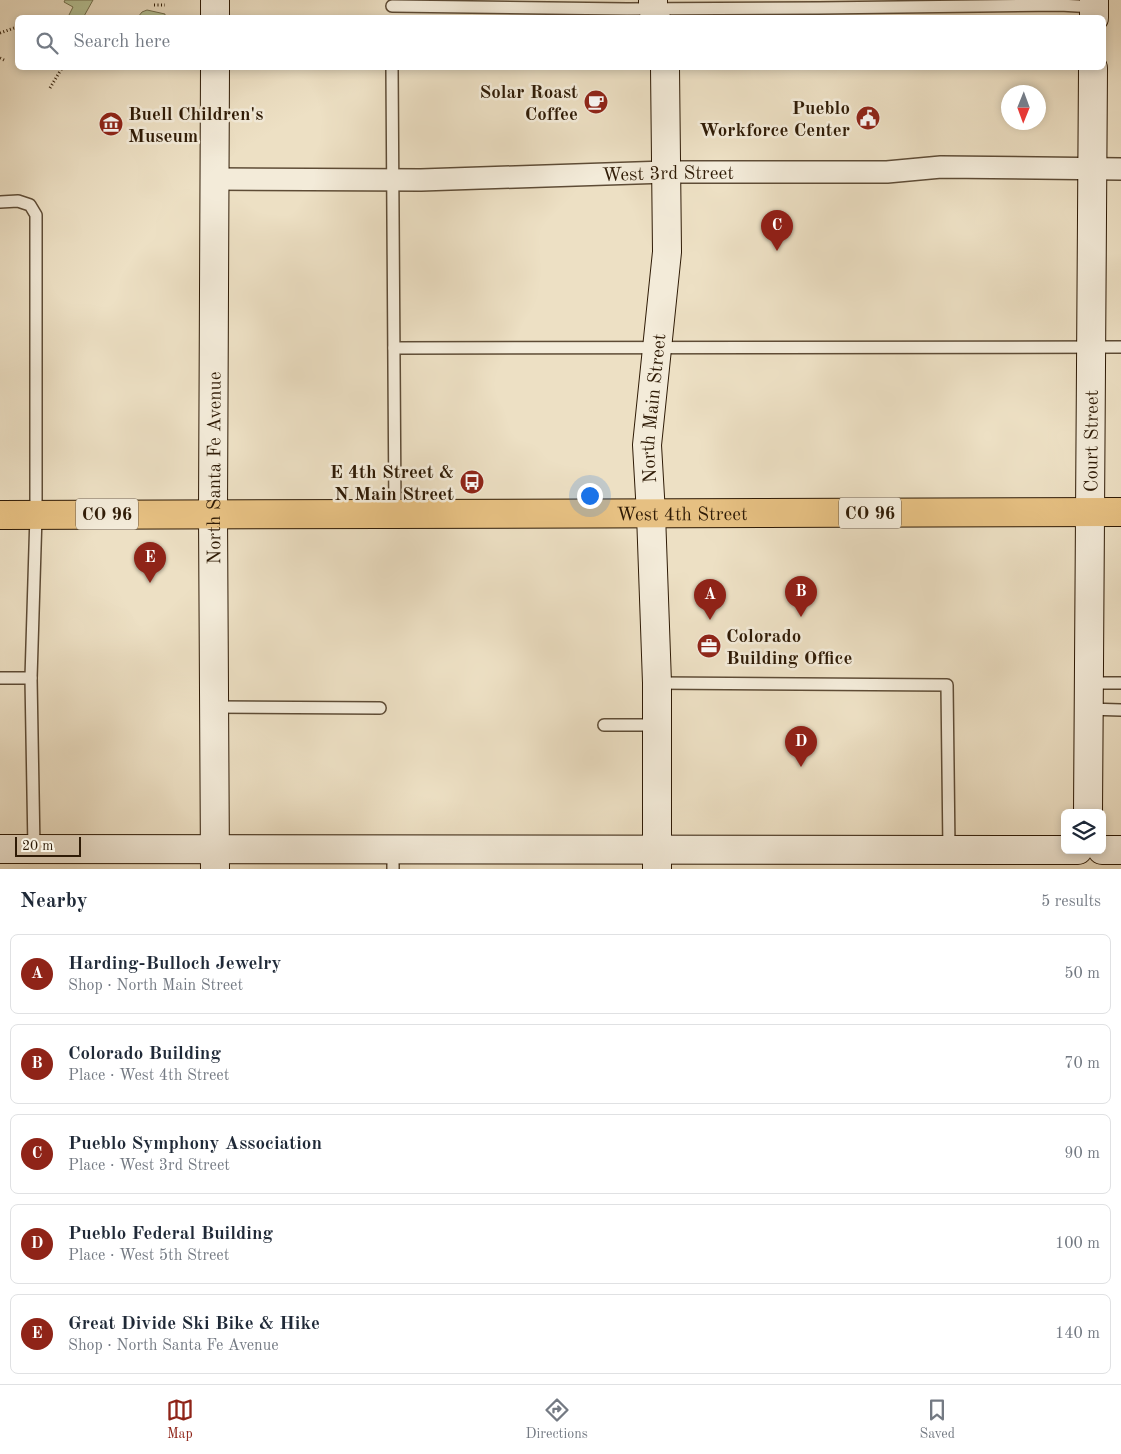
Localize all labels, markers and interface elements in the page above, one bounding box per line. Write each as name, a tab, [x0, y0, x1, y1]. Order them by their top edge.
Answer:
search box	[15, 15, 1106, 70]
icon: search	[33, 29, 61, 57]
text: Search here	[73, 33, 170, 52]
place label: Solar Roast Coffee	[479, 84, 578, 125]
north arrow	[1001, 85, 1046, 130]
cafe icon: Solar Roast Coffee	[583, 89, 609, 115]
place label: Pueblo Workforce Center	[699, 100, 850, 141]
public building icon: Pueblo Workforce Center	[855, 105, 881, 131]
place label: Buell Children's Museum	[128, 106, 263, 147]
museum icon: Buell Children's Museum	[98, 111, 124, 137]
street label: West 3rd Street	[602, 165, 734, 186]
pin: C	[761, 210, 793, 251]
street label: North Main Street	[640, 333, 670, 484]
street label: North Santa Fe Avenue	[206, 371, 226, 565]
street label: Court Street	[1083, 390, 1103, 492]
place label: E 4th Street & N Main Street	[330, 464, 454, 505]
bus stop icon: E 4th Street & N Main Street	[459, 469, 485, 495]
your location	[577, 483, 603, 509]
road number: CO 96	[76, 498, 138, 530]
road number: CO 96	[839, 498, 901, 528]
street label: West 4th Street	[616, 506, 748, 525]
pin: E	[134, 542, 166, 583]
pin: B	[785, 576, 817, 617]
pin: A	[694, 579, 726, 620]
place label: Colorado Building Office	[726, 628, 852, 669]
office icon: Colorado Building Office	[696, 633, 722, 659]
pin: D	[785, 726, 817, 767]
map controls	[1061, 809, 1106, 854]
button: layers	[1061, 809, 1106, 854]
scale bar	[15, 834, 81, 857]
text: 20 m	[22, 839, 53, 853]
text: Nearby	[20, 891, 88, 912]
text: 5 results	[1041, 894, 1101, 910]
text: Harding-Bulloch Jewelry	[68, 955, 282, 974]
text: A	[31, 966, 43, 982]
text: 50 m	[1064, 966, 1100, 982]
text: Shop · North Main Street	[68, 978, 243, 994]
text: Colorado Building	[68, 1045, 221, 1064]
text: B	[31, 1056, 43, 1072]
text: 70 m	[1064, 1056, 1100, 1072]
text: Place · West 4th Street	[68, 1068, 229, 1084]
text: Pueblo Symphony Association	[68, 1135, 322, 1154]
text: C	[32, 1146, 42, 1162]
text: 90 m	[1064, 1146, 1100, 1162]
text: Place · West 3rd Street	[68, 1158, 230, 1174]
text: Pueblo Federal Building	[68, 1225, 273, 1244]
text: D	[31, 1236, 43, 1252]
text: 100 m	[1055, 1236, 1100, 1252]
text: Place · West 5th Street	[68, 1248, 229, 1264]
text: Great Divide Ski Bike & Hike	[68, 1315, 320, 1334]
text: E	[31, 1326, 43, 1342]
text: 140 m	[1055, 1326, 1100, 1342]
text: Shop · North Santa Fe Avenue	[68, 1338, 279, 1354]
tab: Map	[166, 1396, 194, 1443]
tab: Directions	[526, 1396, 588, 1443]
tab: Saved	[919, 1396, 955, 1443]

